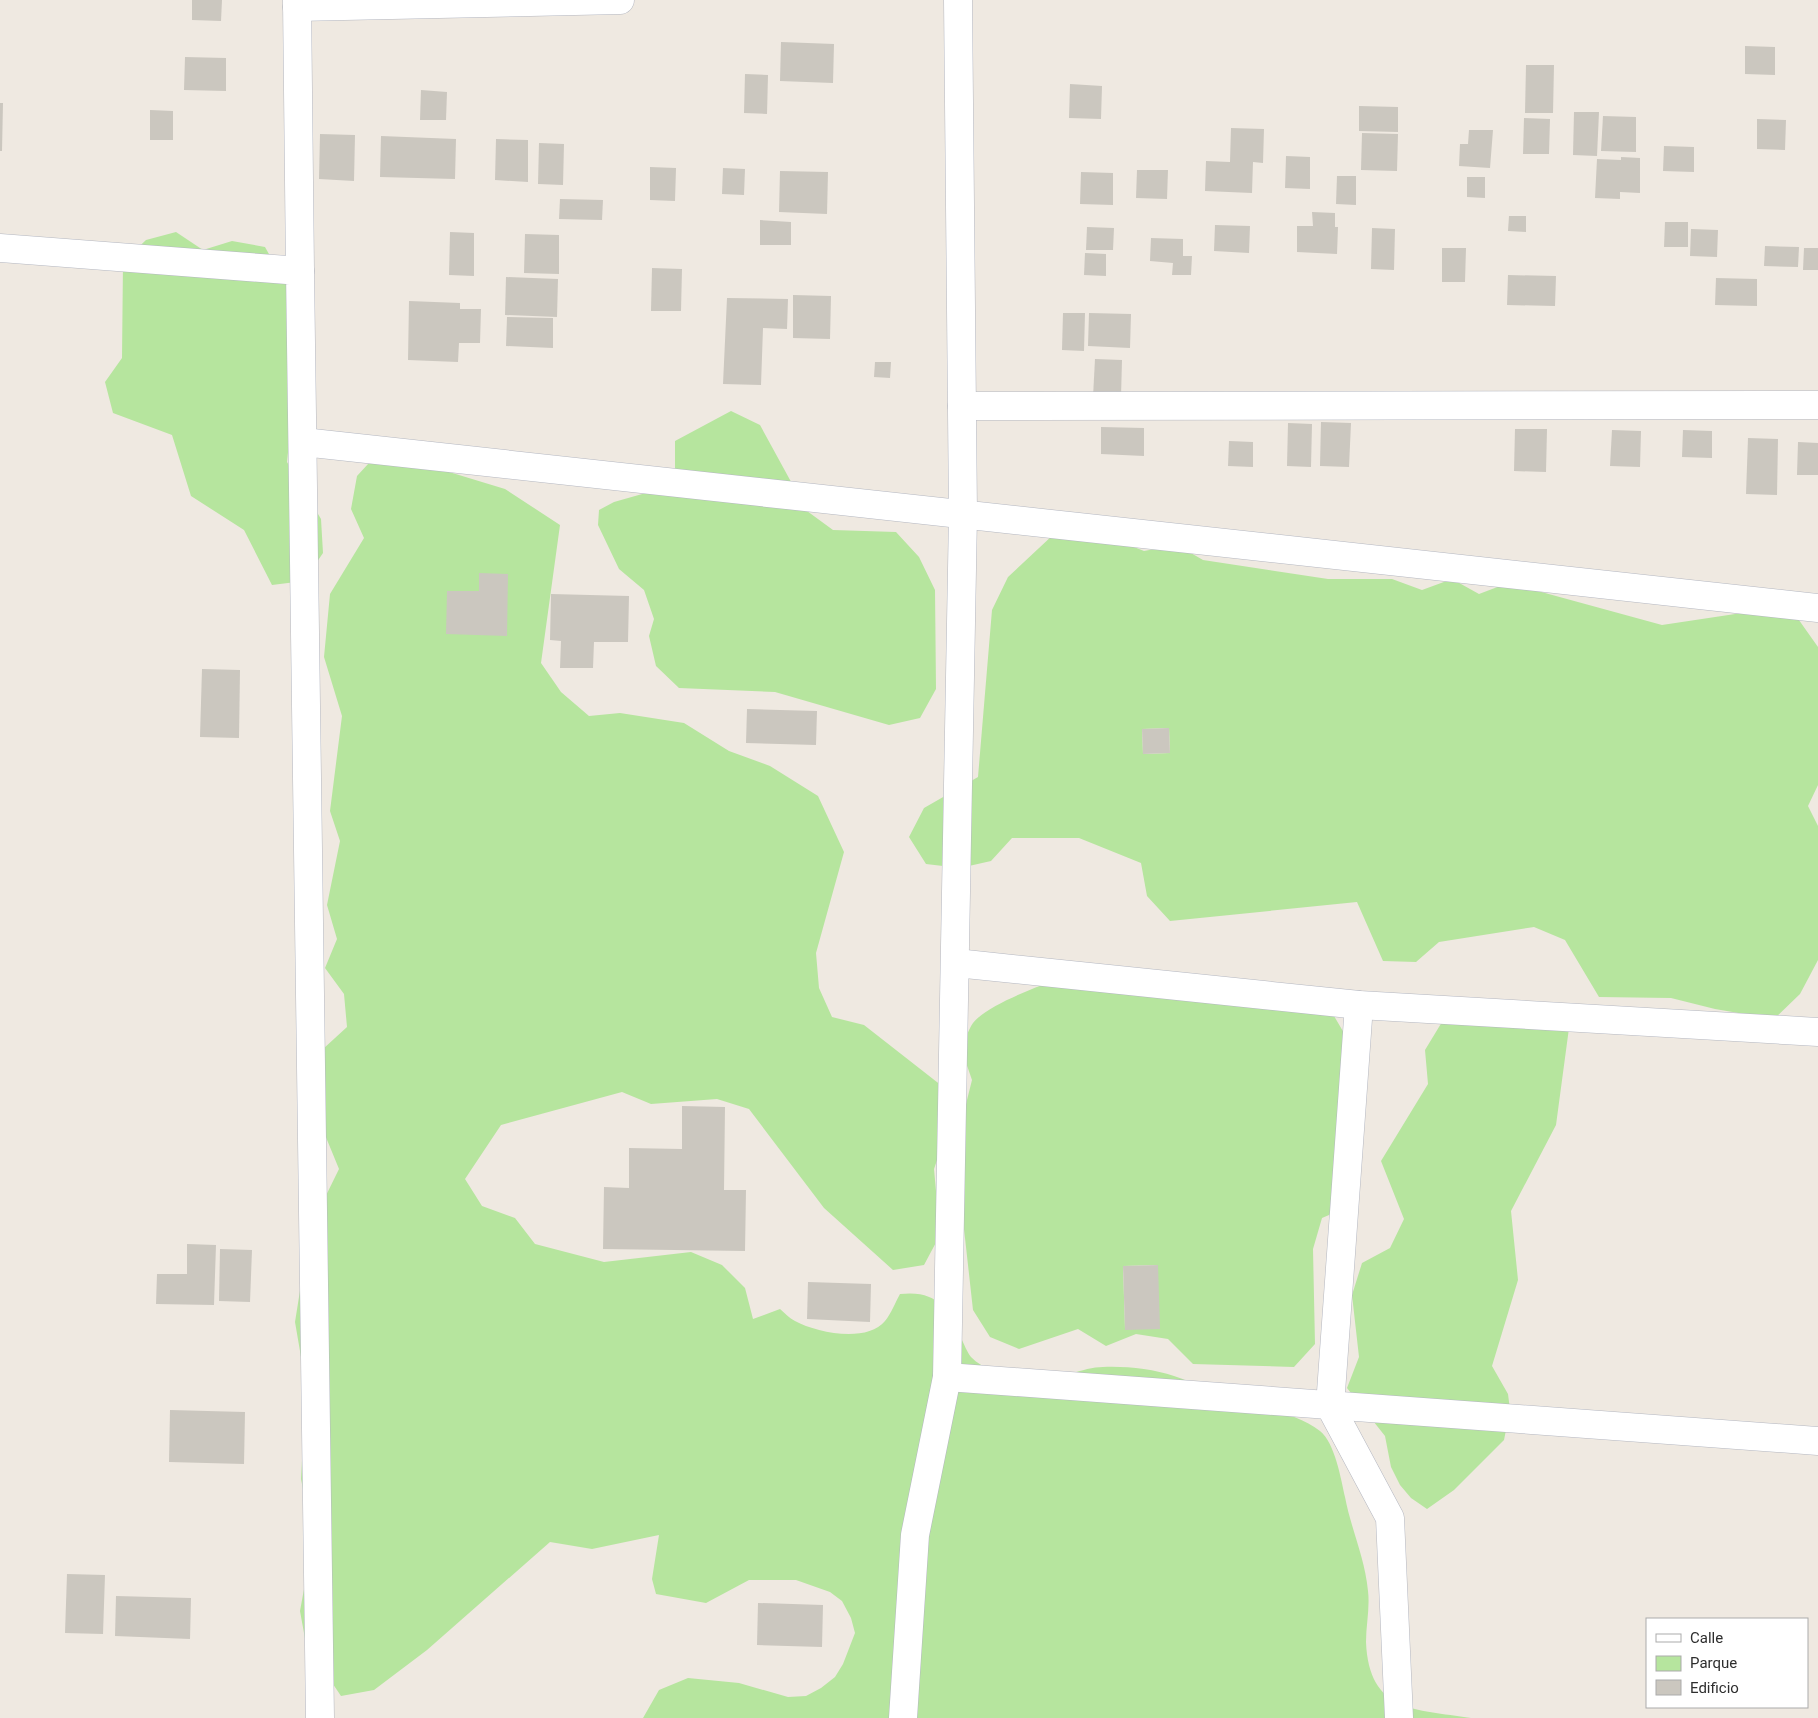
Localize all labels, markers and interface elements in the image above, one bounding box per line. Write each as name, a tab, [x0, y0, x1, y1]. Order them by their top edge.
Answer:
legend	[1646, 1618, 1808, 1708]
text: Calle	[1690, 1629, 1723, 1647]
text: Parque	[1690, 1654, 1737, 1672]
text: Edificio	[1690, 1679, 1739, 1697]

